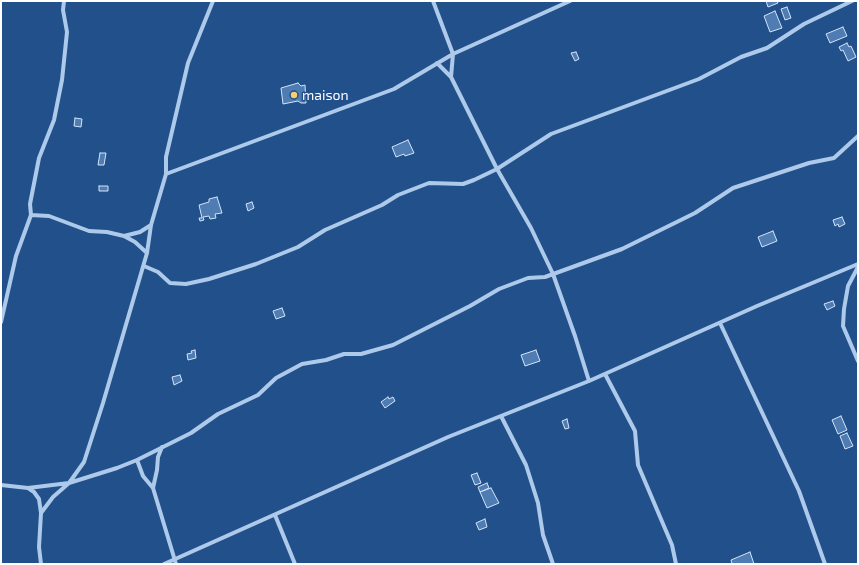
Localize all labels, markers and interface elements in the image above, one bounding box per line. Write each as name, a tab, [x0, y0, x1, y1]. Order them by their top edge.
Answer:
place label: maison	[302, 87, 349, 103]
marker: maison	[289, 90, 299, 100]

